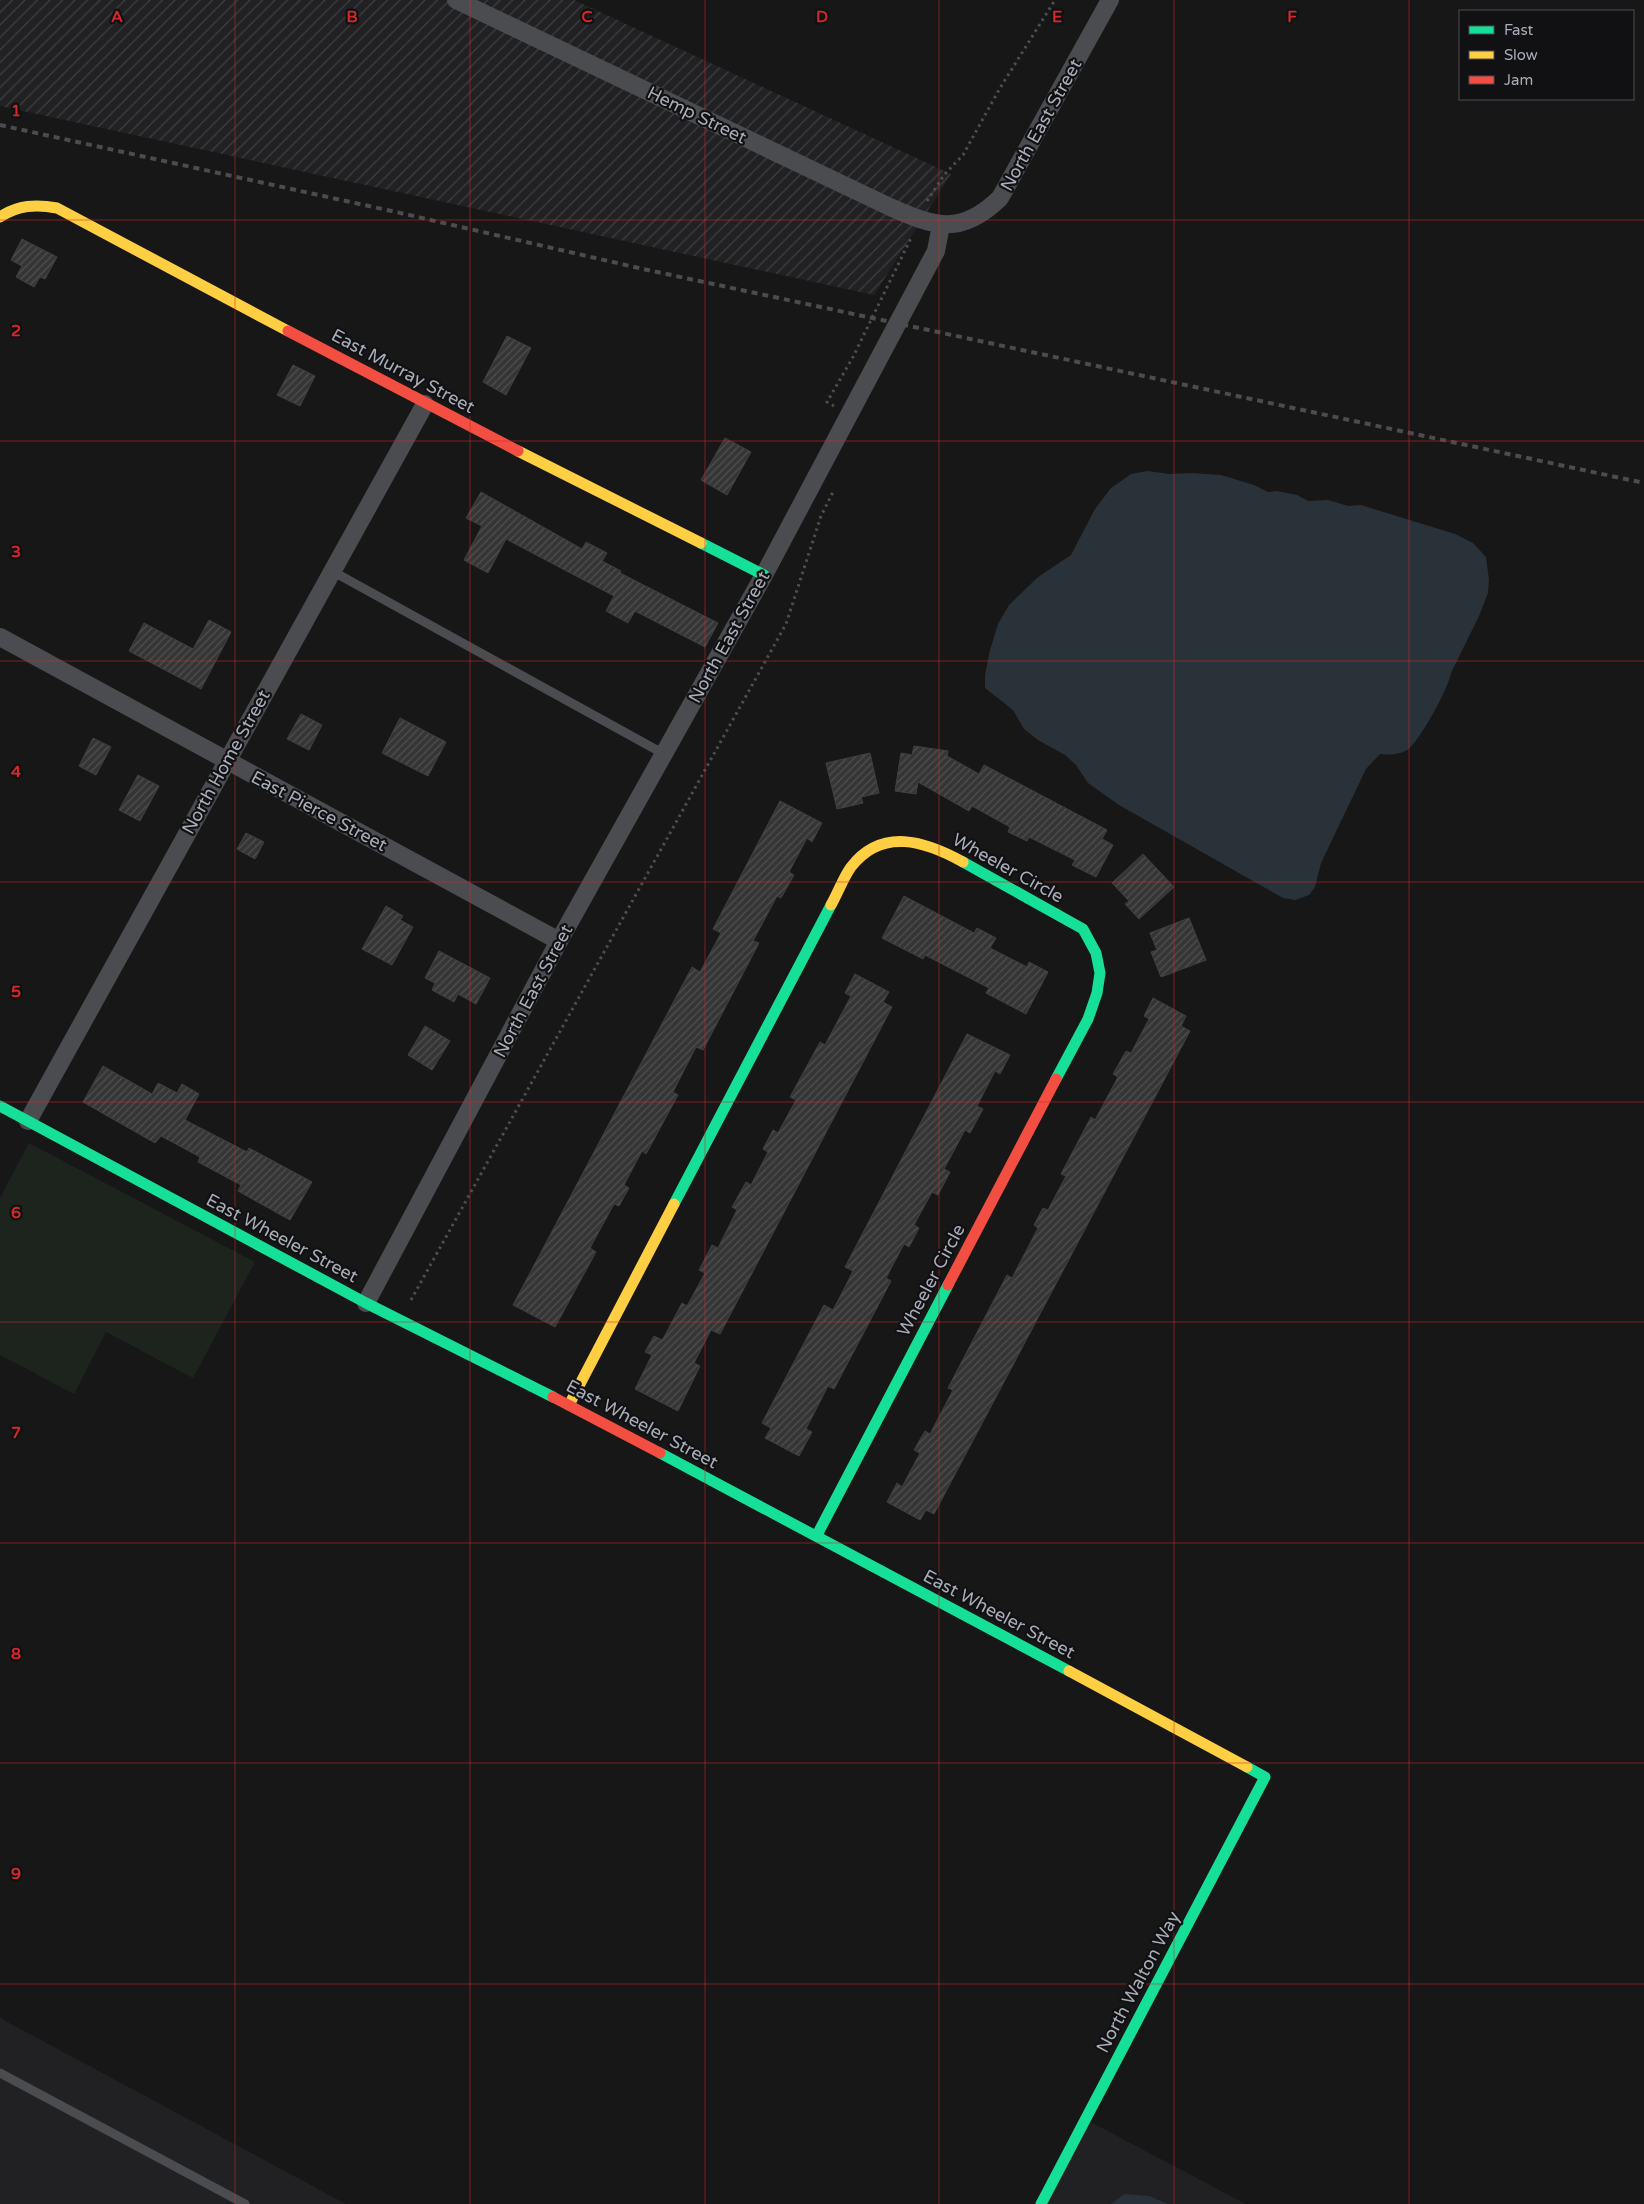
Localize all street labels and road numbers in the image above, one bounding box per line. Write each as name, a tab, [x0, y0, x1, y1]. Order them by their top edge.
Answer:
street label: North East Street	[996, 55, 1086, 195]
street label: Hemp Street	[644, 82, 750, 149]
street label: East Murray Street	[328, 324, 479, 418]
street label: North East Street	[684, 567, 774, 707]
street label: North Home Street	[177, 686, 275, 838]
street label: East Pierce Street	[247, 766, 391, 856]
street label: Wheeler Circle	[949, 828, 1067, 908]
street label: North East Street	[489, 921, 577, 1061]
street label: East Wheeler Street	[202, 1189, 362, 1287]
street label: Wheeler Circle	[892, 1220, 970, 1340]
street label: East Wheeler Street	[562, 1375, 722, 1473]
street label: East Wheeler Street	[919, 1565, 1079, 1663]
street label: North Walton Way	[1091, 1907, 1185, 2057]

